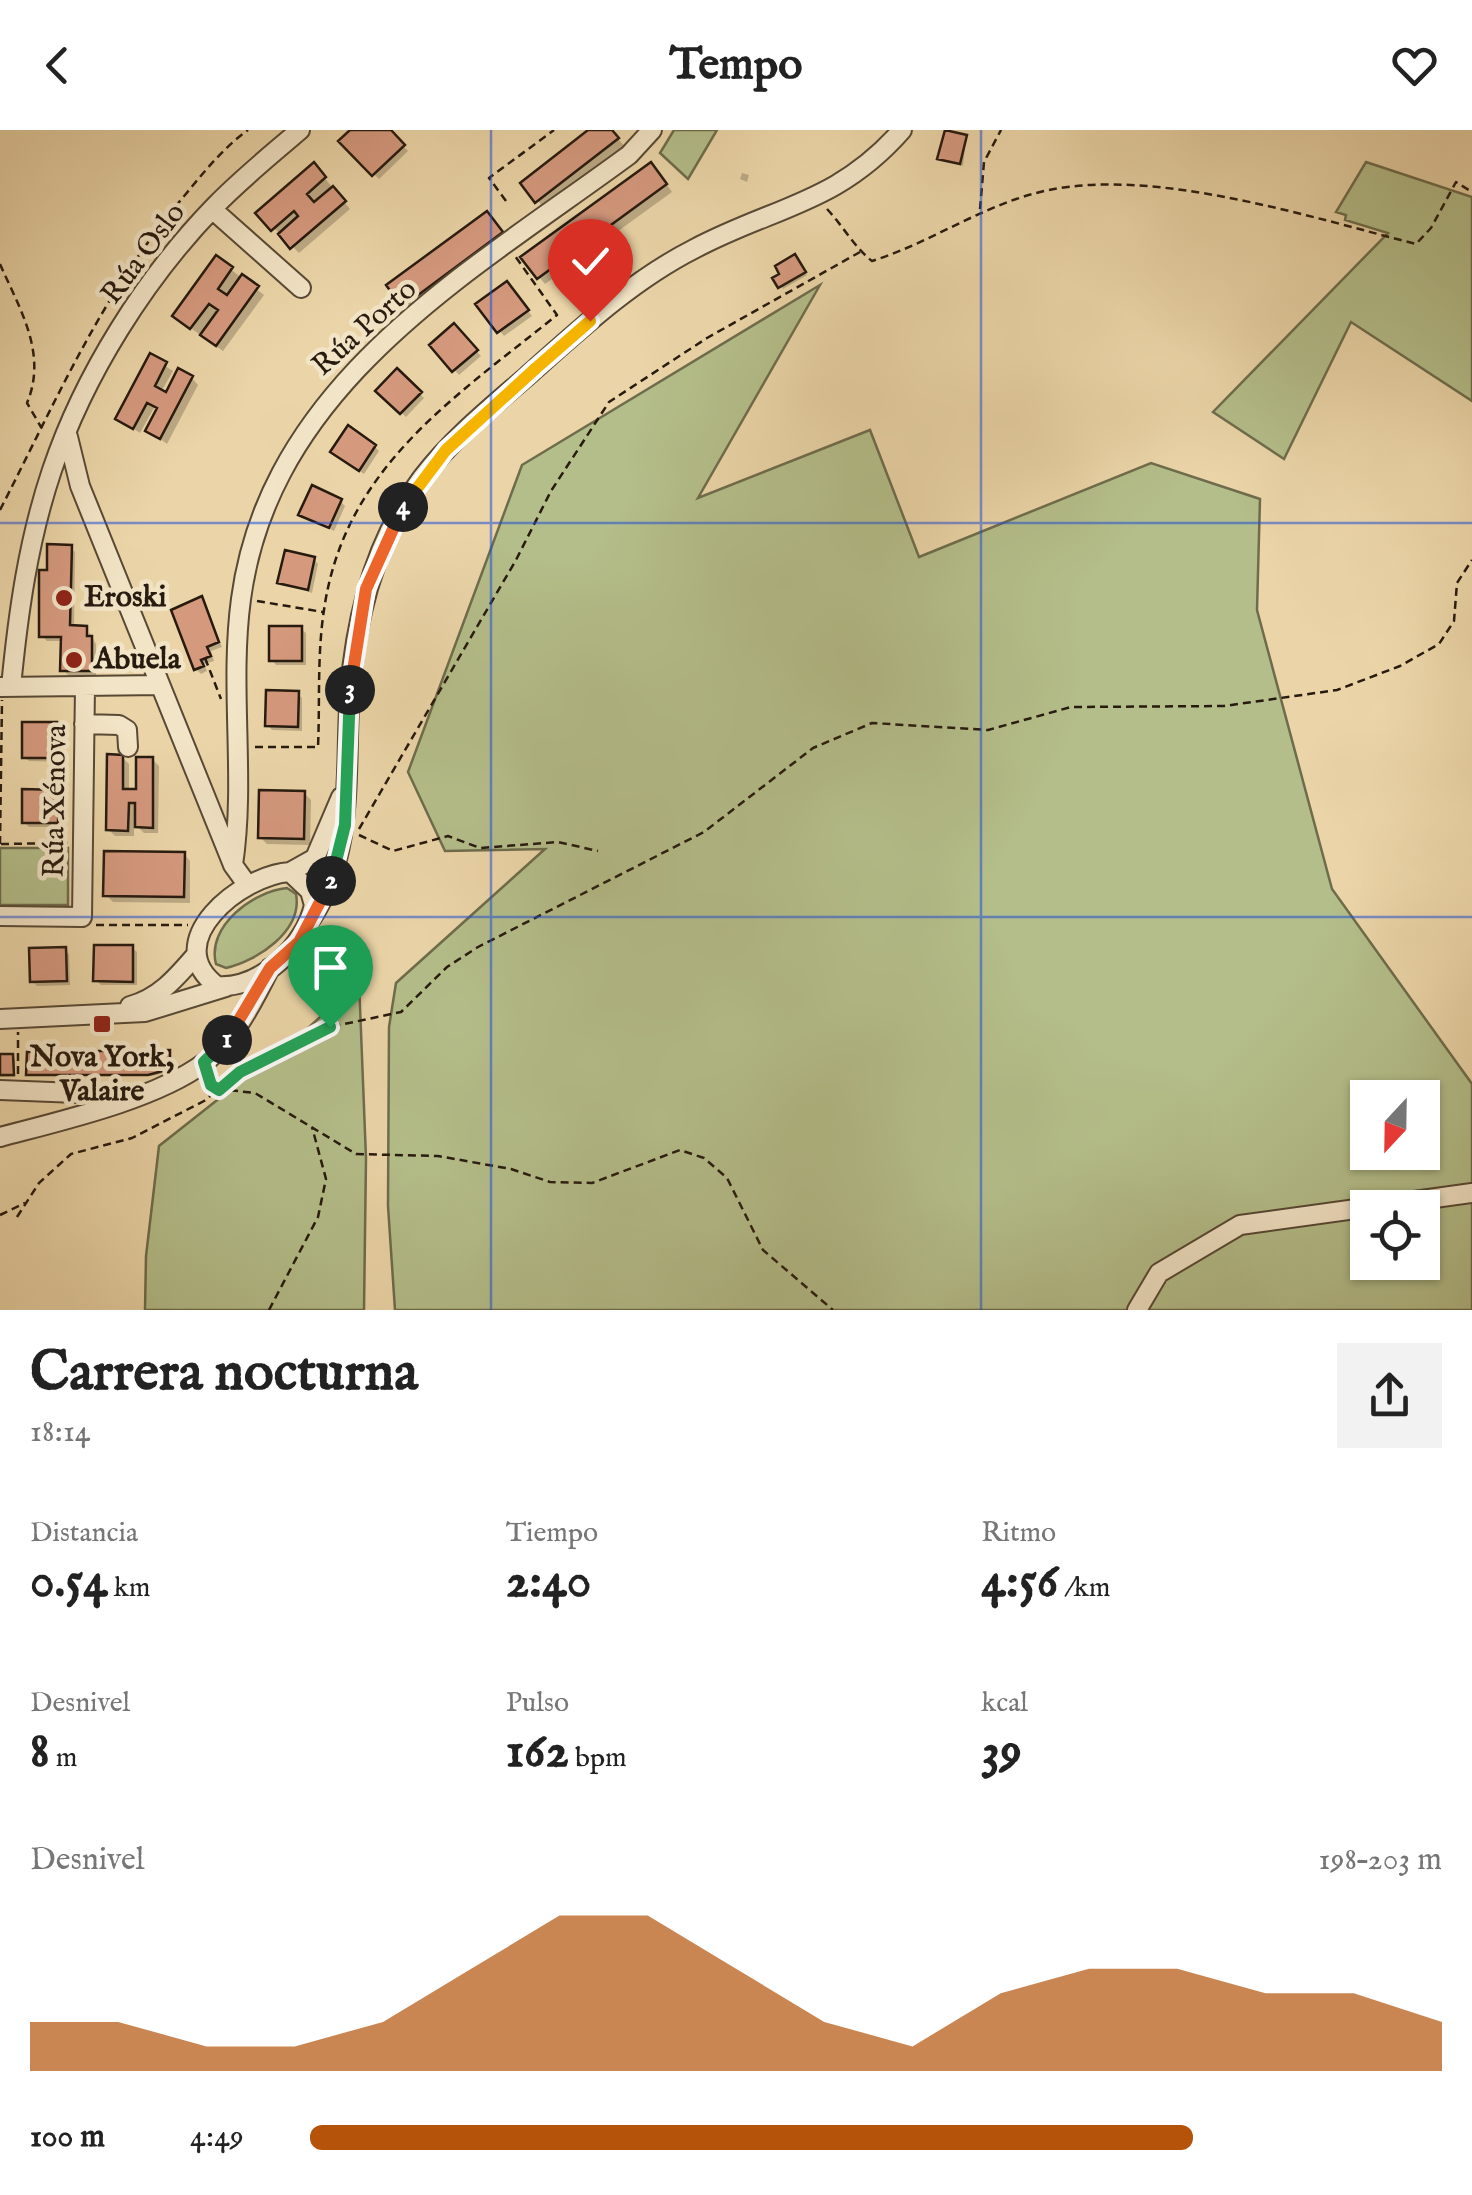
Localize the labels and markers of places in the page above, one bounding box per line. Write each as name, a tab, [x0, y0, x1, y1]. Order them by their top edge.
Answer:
pin	[548, 219, 633, 322]
pin: 4	[378, 482, 428, 532]
place label: Eroski	[84, 579, 167, 617]
marker: Eroski	[53, 587, 75, 609]
place label: Abuela	[93, 641, 182, 679]
marker: Abuela	[63, 649, 85, 671]
pin: 3	[325, 665, 375, 715]
pin: 2	[306, 856, 356, 906]
pin	[288, 925, 373, 1028]
marker: Nova York, Valaire	[91, 1013, 113, 1035]
pin: 1	[202, 1015, 252, 1065]
place label: Nova York, Valaire	[29, 1039, 174, 1111]

